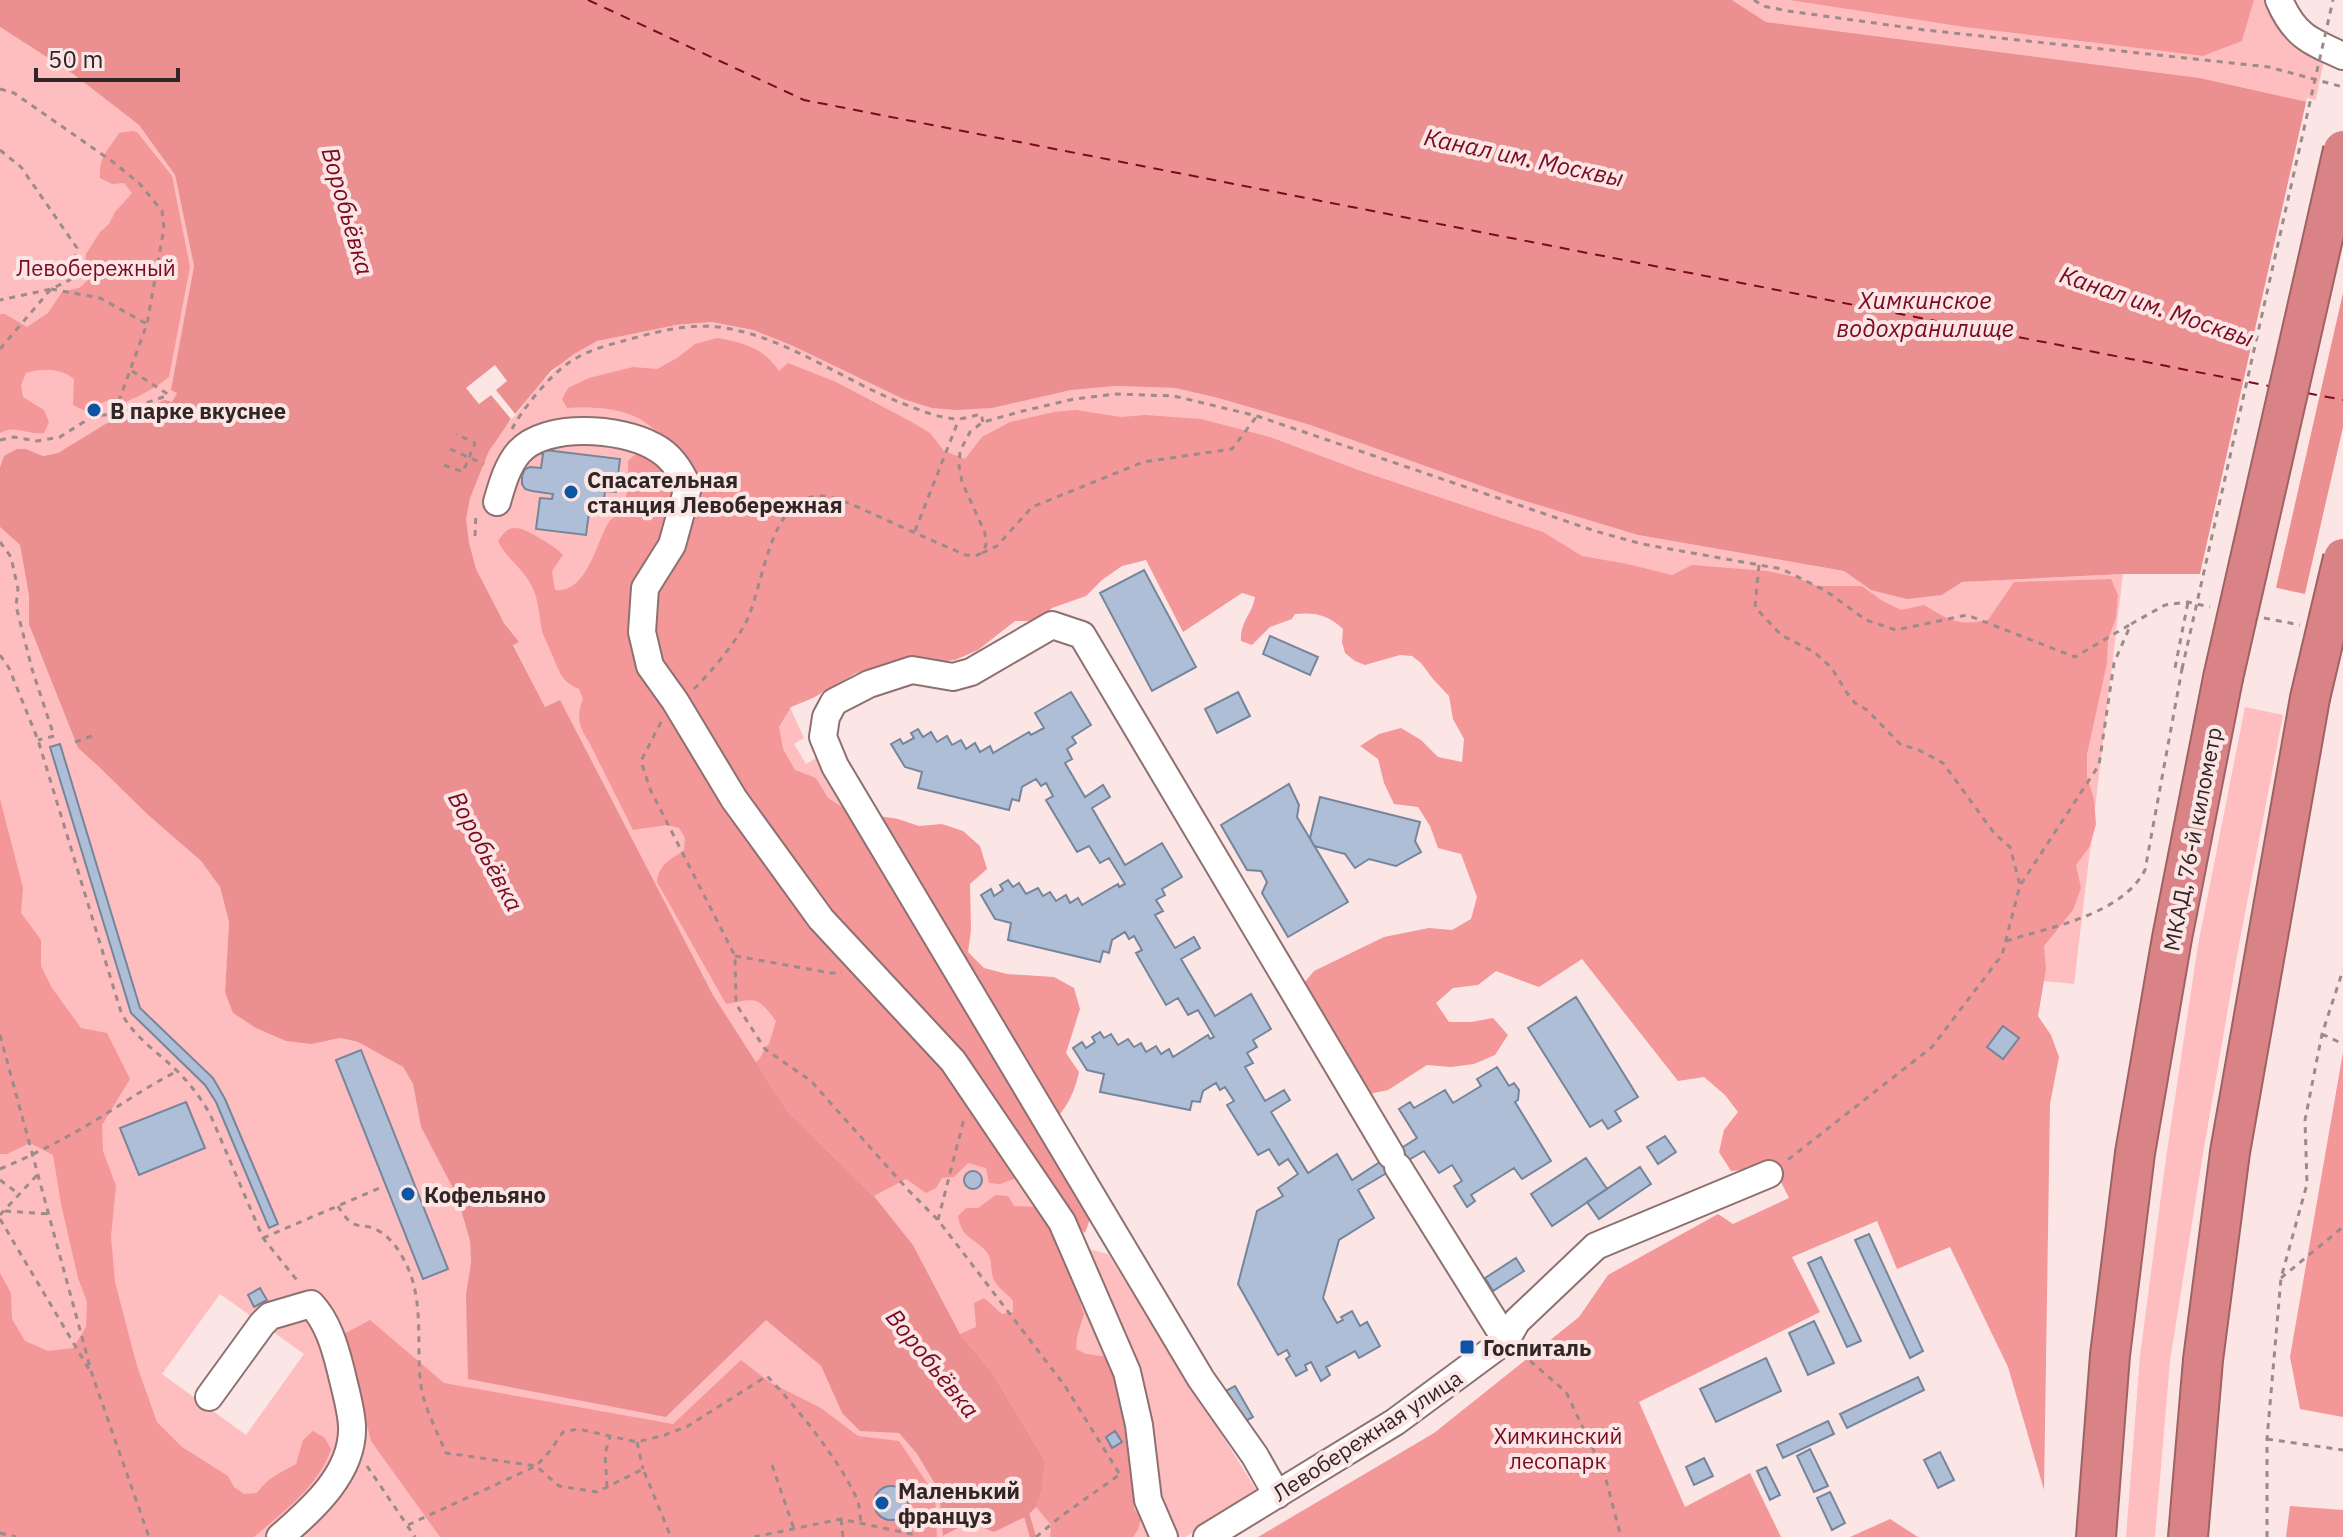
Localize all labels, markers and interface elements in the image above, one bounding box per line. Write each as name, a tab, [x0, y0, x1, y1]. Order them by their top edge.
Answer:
scale bar	[36, 32, 178, 82]
text: 50 m	[48, 43, 103, 75]
water label: Канал им. Москвы	[1421, 120, 1627, 194]
water label: Воробьёвка	[314, 143, 382, 279]
park label: Левобережный	[16, 253, 176, 282]
water label: Канал им. Москвы	[2056, 258, 2258, 354]
water label: Химкинское водохранилище	[1836, 284, 2014, 344]
place label: В парке вкуснее	[110, 396, 286, 425]
marker: В парке вкуснее	[85, 401, 103, 419]
place label: Спасательная станция Левобережная	[587, 465, 843, 519]
marker: Спасательная станция Левобережная	[562, 483, 580, 501]
street label: МКАД, 76-й километр	[2156, 725, 2228, 953]
water label: Воробьёвка	[441, 785, 531, 917]
place label: Кофельяно	[424, 1180, 546, 1209]
marker: Кофельяно	[399, 1185, 417, 1203]
water label: Воробьёвка	[879, 1302, 987, 1424]
place label: Госпиталь	[1483, 1333, 1591, 1362]
marker: Госпиталь	[1458, 1338, 1476, 1356]
street label: Левобережная улица	[1267, 1363, 1468, 1507]
park label: Химкинский лесопарк	[1494, 1421, 1622, 1475]
place label: Маленький француз	[898, 1476, 1020, 1530]
marker: Маленький француз	[873, 1494, 891, 1512]

